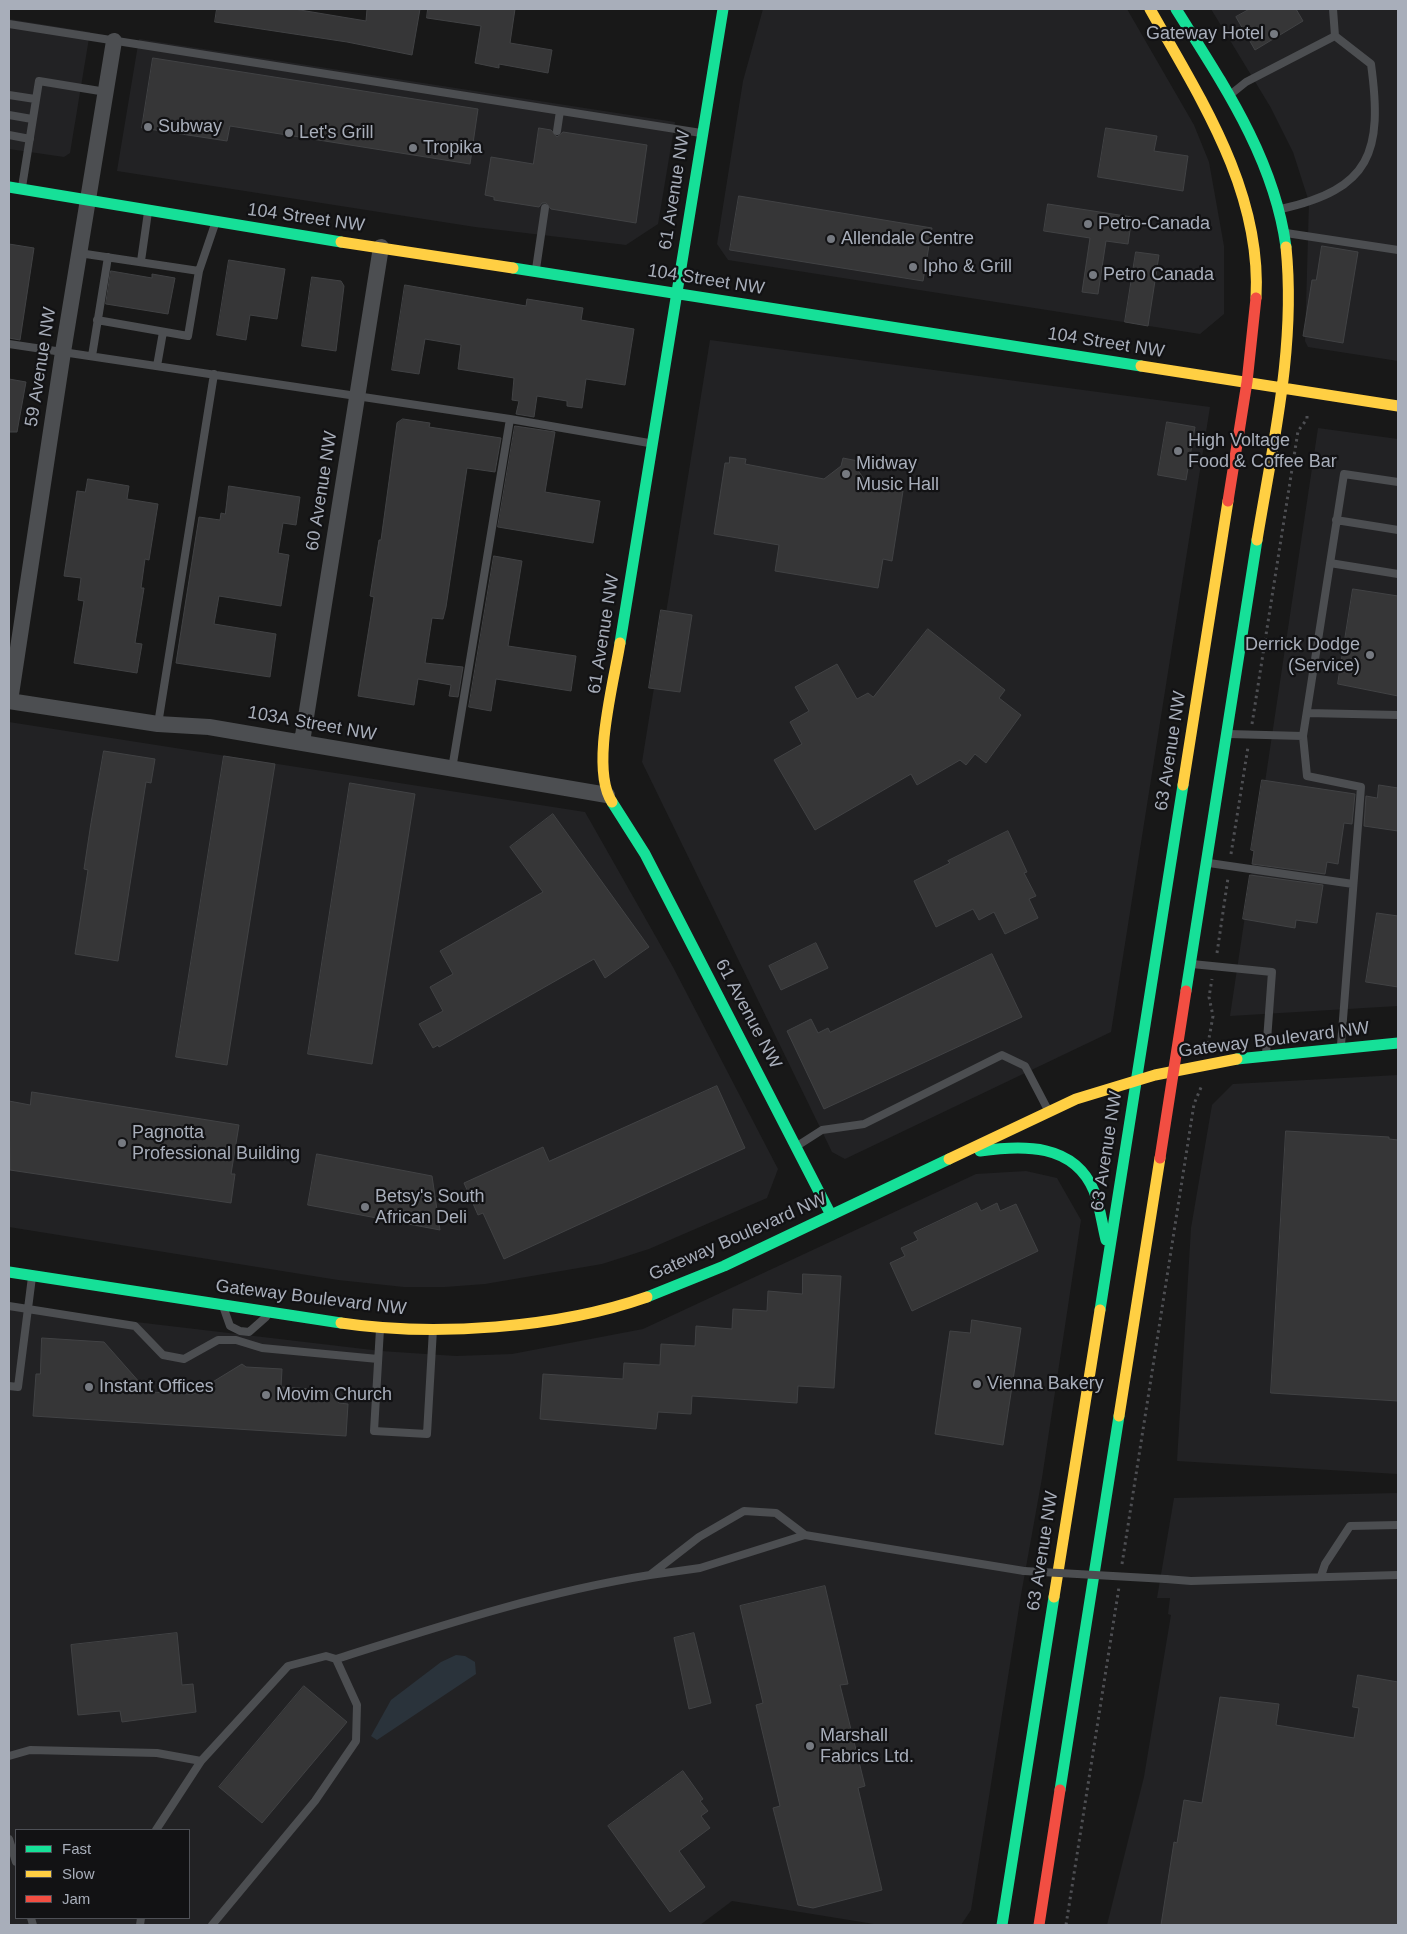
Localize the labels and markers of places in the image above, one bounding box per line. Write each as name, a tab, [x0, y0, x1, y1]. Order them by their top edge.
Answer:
place label: Gateway Hotel	[1146, 23, 1264, 45]
marker: Gateway Hotel	[1268, 28, 1280, 40]
place label: Subway	[158, 116, 222, 138]
marker: Subway	[142, 121, 154, 133]
place label: Let's Grill	[299, 122, 373, 144]
marker: Let's Grill	[283, 127, 295, 139]
place label: Tropika	[423, 137, 482, 159]
marker: Tropika	[407, 142, 419, 154]
place label: Petro-Canada	[1098, 213, 1210, 235]
marker: Petro-Canada	[1082, 218, 1094, 230]
place label: Allendale Centre	[841, 228, 974, 250]
marker: Allendale Centre	[825, 233, 837, 245]
place label: Ipho & Grill	[923, 256, 1012, 278]
marker: Ipho & Grill	[907, 261, 919, 273]
place label: Petro Canada	[1103, 264, 1214, 286]
marker: Petro Canada	[1087, 269, 1099, 281]
place label: High Voltage Food & Coffee Bar	[1188, 430, 1337, 472]
marker: High Voltage Food & Coffee Bar	[1172, 445, 1184, 457]
place label: Midway Music Hall	[856, 453, 939, 496]
marker: Midway Music Hall	[840, 468, 852, 480]
place label: Derrick Dodge (Service)	[1245, 634, 1360, 676]
marker: Derrick Dodge (Service)	[1364, 649, 1376, 661]
place label: Pagnotta Professional Building	[132, 1122, 300, 1164]
marker: Pagnotta Professional Building	[116, 1137, 128, 1149]
place label: Betsy's South African Deli	[375, 1186, 484, 1228]
marker: Betsy's South African Deli	[359, 1201, 371, 1213]
place label: Vienna Bakery	[987, 1373, 1104, 1395]
place label: Instant Offices	[99, 1376, 214, 1398]
marker: Vienna Bakery	[971, 1378, 983, 1390]
marker: Instant Offices	[83, 1381, 95, 1393]
place label: Movim Church	[276, 1384, 392, 1406]
marker: Movim Church	[260, 1389, 272, 1401]
place label: Marshall Fabrics Ltd.	[820, 1725, 914, 1768]
marker: Marshall Fabrics Ltd.	[804, 1740, 816, 1752]

